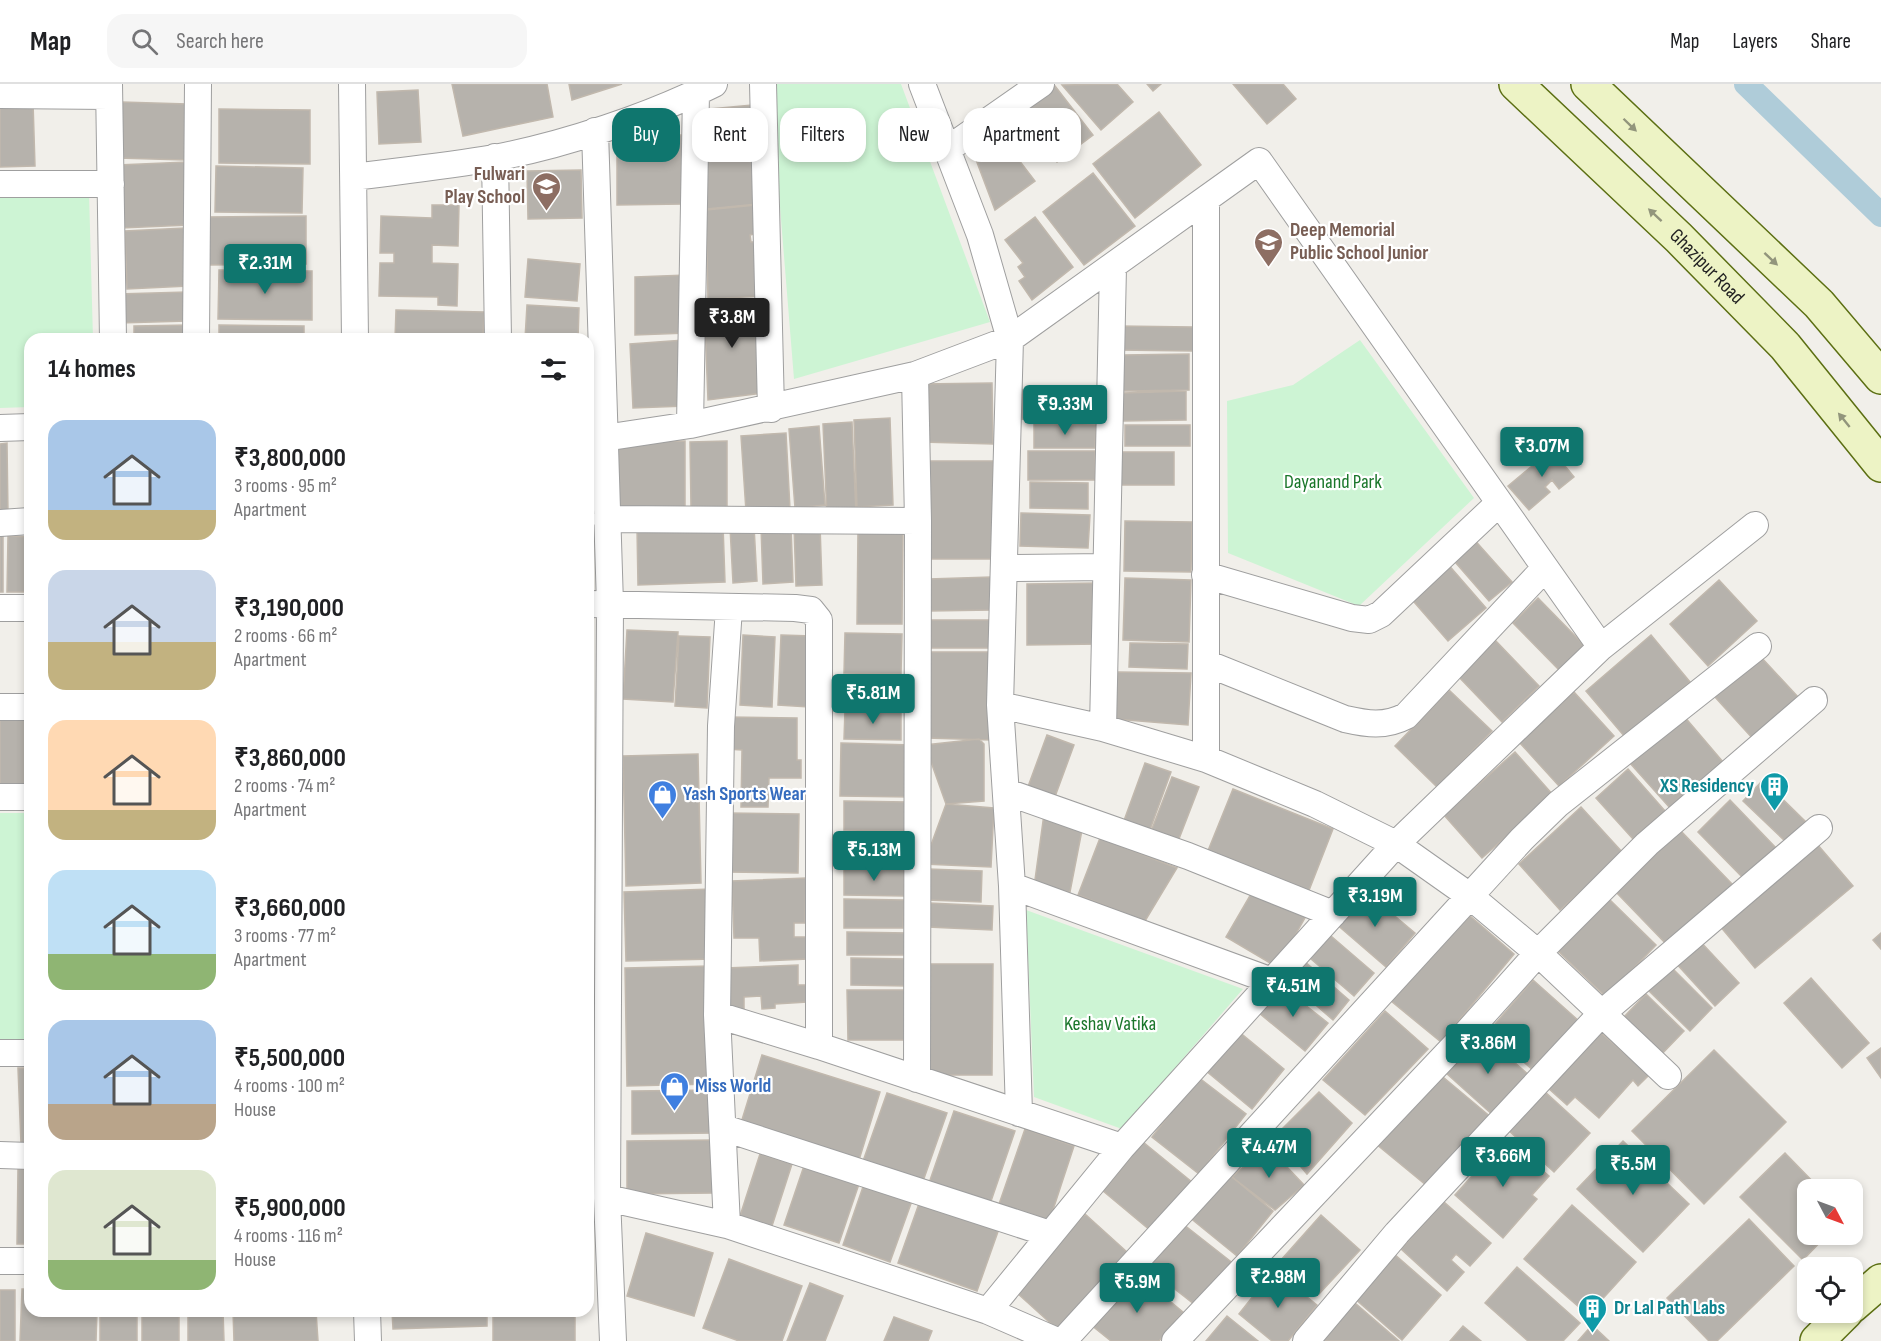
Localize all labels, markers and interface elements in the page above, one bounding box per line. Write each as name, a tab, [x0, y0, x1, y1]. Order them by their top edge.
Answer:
search box	[107, 14, 527, 68]
text: Map	[30, 25, 71, 58]
icon: search	[128, 25, 161, 58]
text: Search here	[176, 28, 264, 55]
text: Map	[1670, 29, 1699, 54]
text: Layers	[1732, 29, 1778, 54]
text: Share	[1811, 29, 1851, 54]
chip: Buy	[612, 108, 680, 162]
chip: Rent	[692, 108, 768, 162]
chip: Filters	[780, 108, 866, 162]
chip: New	[878, 108, 951, 162]
chip: Apartment	[963, 108, 1081, 162]
one-way arrow	[1623, 117, 1637, 131]
place label: Fulwari Play School	[445, 162, 525, 209]
school or university icon: Fulwari Play School	[530, 170, 562, 212]
one-way arrow	[1648, 209, 1663, 222]
place label: Deep Memorial Public School Junior	[1290, 218, 1428, 265]
street label: Ghazipur Road	[1665, 224, 1749, 309]
school or university icon: Deep Memorial Public School Junior	[1253, 226, 1285, 268]
pin: ₹2.31M	[216, 244, 314, 295]
text: ₹2.31M	[238, 251, 292, 275]
one-way arrow	[1764, 252, 1779, 266]
pin: ₹3.8M	[690, 298, 774, 349]
text: ₹3.8M	[709, 305, 755, 329]
icon: filters	[537, 353, 570, 386]
text: 14 homes	[48, 354, 136, 385]
pin: ₹9.33M	[1016, 385, 1114, 436]
text: ₹9.33M	[1037, 392, 1093, 416]
one-way arrow	[1838, 412, 1851, 428]
pin: ₹3.07M	[1493, 427, 1591, 478]
text: ₹3.07M	[1514, 434, 1570, 458]
text: ₹3,800,000	[234, 443, 346, 474]
icon: home	[96, 444, 168, 516]
park label: Dayanand Park	[1284, 470, 1382, 494]
text: 3 rooms · 95 m²	[234, 474, 337, 498]
text: Apartment	[234, 498, 307, 522]
text: ₹3,190,000	[234, 593, 344, 624]
icon: home	[96, 594, 168, 666]
text: 2 rooms · 66 m²	[234, 624, 338, 648]
text: Apartment	[234, 648, 307, 672]
pin: ₹5.81M	[824, 674, 922, 725]
text: ₹5.81M	[846, 681, 900, 705]
text: ₹3,860,000	[234, 743, 346, 774]
icon: home	[96, 744, 168, 816]
building icon: XS Residency	[1759, 770, 1791, 812]
text: 2 rooms · 74 m²	[234, 774, 335, 798]
place label: XS Residency	[1659, 774, 1755, 798]
shop icon: Yash Sports Wear	[646, 778, 678, 820]
place label: Yash Sports Wear	[683, 782, 806, 806]
text: Apartment	[234, 798, 307, 822]
pin: ₹5.13M	[825, 831, 923, 882]
text: ₹5.13M	[847, 838, 901, 862]
pin: ₹3.19M	[1326, 877, 1424, 928]
text: ₹3.19M	[1347, 884, 1403, 908]
text: ₹3,660,000	[234, 893, 346, 924]
icon: home	[96, 894, 168, 966]
text: 3 rooms · 77 m²	[234, 924, 336, 948]
text: Apartment	[234, 948, 307, 972]
pin: ₹4.51M	[1244, 967, 1342, 1018]
text: ₹4.51M	[1266, 974, 1320, 998]
park label: Keshav Vatika	[1064, 1012, 1156, 1036]
pin: ₹3.86M	[1439, 1024, 1537, 1075]
text: ₹3.86M	[1460, 1031, 1516, 1055]
text: ₹5,500,000	[234, 1043, 345, 1074]
icon: home	[96, 1044, 168, 1116]
shop icon: Miss World	[658, 1070, 690, 1112]
text: 4 rooms · 100 m²	[234, 1074, 345, 1098]
place label: Miss World	[695, 1074, 771, 1098]
text: House	[234, 1098, 276, 1122]
pin: ₹4.47M	[1220, 1128, 1318, 1179]
text: ₹4.47M	[1241, 1135, 1297, 1159]
pin: ₹3.66M	[1454, 1137, 1552, 1188]
text: ₹3.66M	[1475, 1144, 1531, 1168]
pin: ₹5.5M	[1591, 1145, 1675, 1196]
text: ₹5.5M	[1610, 1152, 1656, 1176]
north arrow	[1797, 1179, 1863, 1245]
map controls	[1797, 1179, 1863, 1323]
text: ₹5,900,000	[234, 1193, 346, 1224]
icon: home	[96, 1194, 168, 1266]
text: 4 rooms · 116 m²	[234, 1224, 343, 1248]
text: House	[234, 1248, 276, 1272]
button: locate	[1797, 1257, 1863, 1323]
pin: ₹2.98M	[1229, 1258, 1327, 1309]
pin: ₹5.9M	[1095, 1263, 1179, 1314]
text: ₹2.98M	[1250, 1265, 1306, 1289]
text: ₹5.9M	[1114, 1270, 1160, 1294]
building icon: Dr Lal Path Labs	[1577, 1292, 1609, 1334]
place label: Dr Lal Path Labs	[1614, 1296, 1725, 1320]

